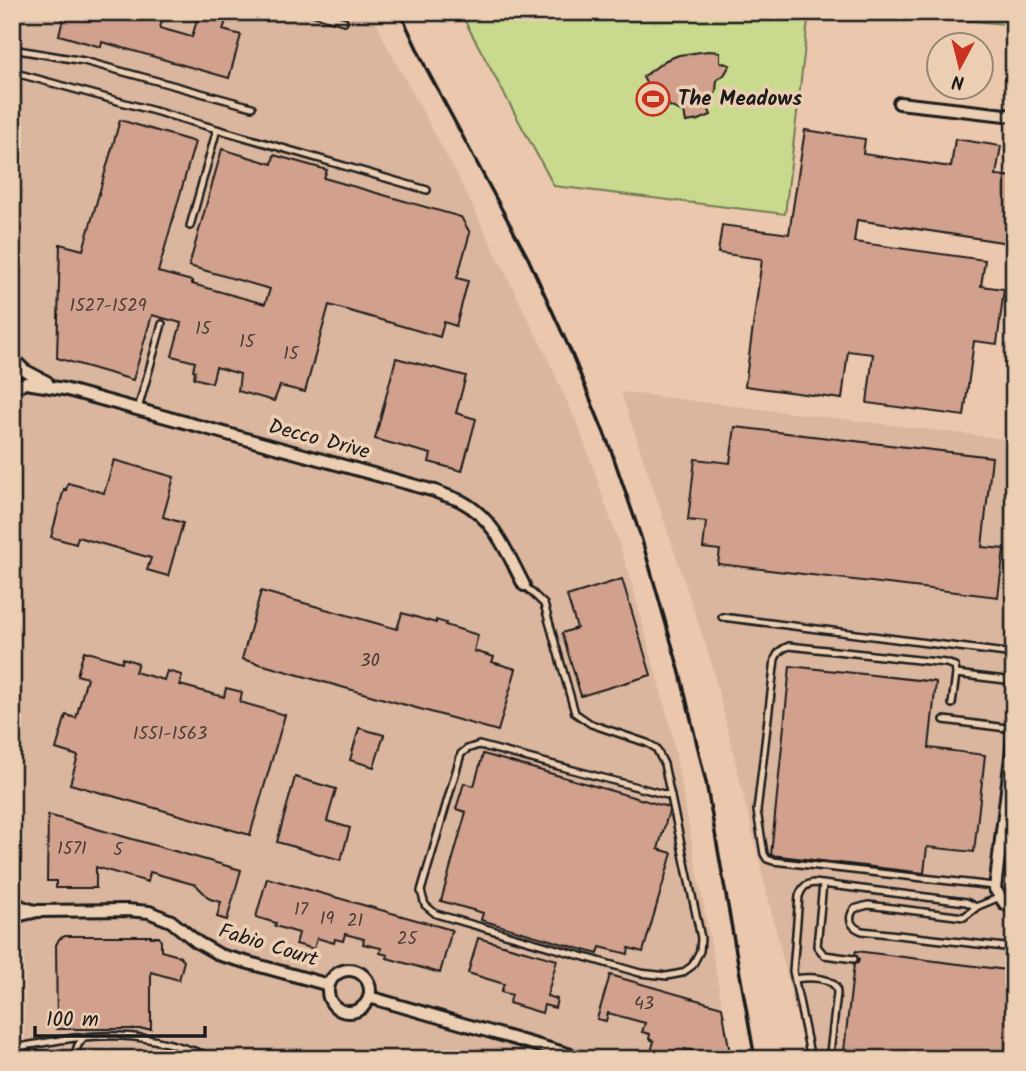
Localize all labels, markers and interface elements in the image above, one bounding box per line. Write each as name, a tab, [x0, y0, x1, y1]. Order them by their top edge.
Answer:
north arrow	[925, 32, 995, 102]
text: N	[950, 65, 966, 97]
sports icon: The Meadows	[634, 80, 672, 118]
place label: The Meadows	[678, 83, 802, 116]
house number: 1527-1529	[70, 292, 147, 321]
house number: 15	[195, 315, 212, 344]
house number: 15	[239, 328, 256, 357]
house number: 15	[283, 340, 300, 369]
street label: Decco Drive	[265, 411, 374, 469]
house number: 30	[360, 647, 380, 676]
house number: 1551-1563	[133, 720, 207, 749]
house number: 1571	[57, 835, 87, 864]
house number: 5	[113, 836, 124, 865]
house number: 17	[294, 896, 309, 925]
house number: 19	[320, 905, 334, 934]
house number: 21	[347, 907, 363, 936]
street label: Fabio Court	[214, 915, 322, 977]
house number: 25	[397, 925, 418, 954]
house number: 43	[634, 990, 654, 1019]
scale bar	[35, 994, 205, 1038]
text: 100 m	[46, 1004, 99, 1037]

